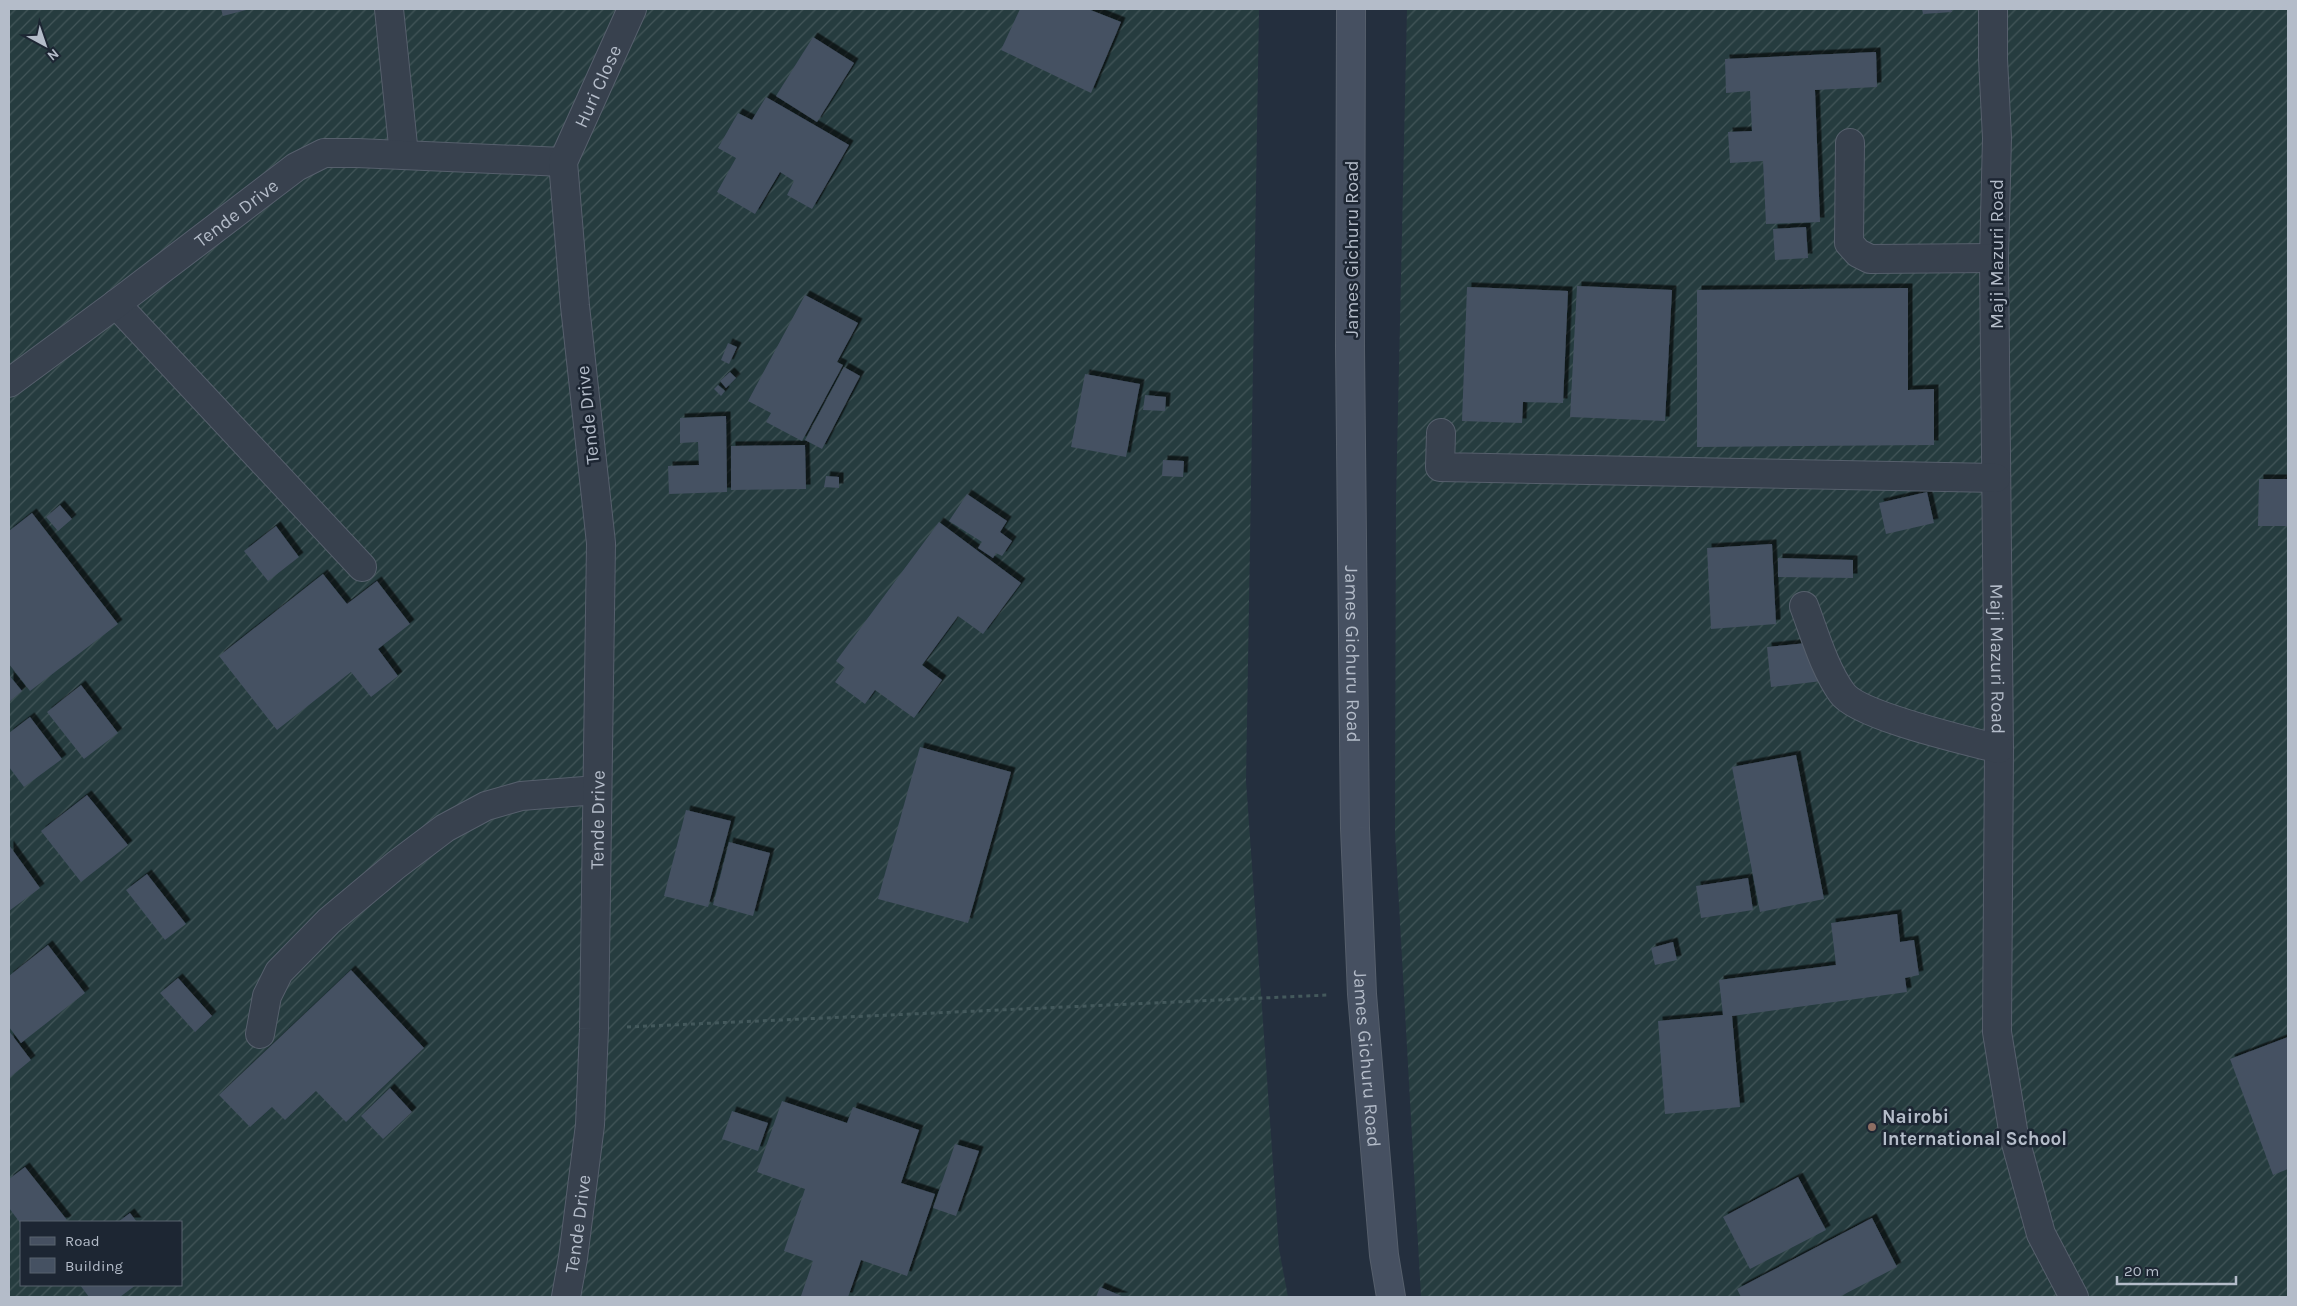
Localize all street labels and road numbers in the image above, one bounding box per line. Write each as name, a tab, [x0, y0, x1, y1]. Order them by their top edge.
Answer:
street label: Huri Close	[570, 42, 626, 131]
street label: James Gichuru Road	[1341, 160, 1363, 338]
street label: Tende Drive	[191, 175, 283, 252]
street label: Maji Mazuri Road	[1986, 179, 2008, 329]
street label: Tende Drive	[572, 364, 604, 465]
street label: James Gichuru Road	[1340, 565, 1364, 743]
street label: Maji Mazuri Road	[1985, 583, 2009, 734]
street label: Tende Drive	[586, 770, 610, 870]
street label: James Gichuru Road	[1349, 970, 1385, 1148]
street label: Tende Drive	[560, 1173, 596, 1275]

